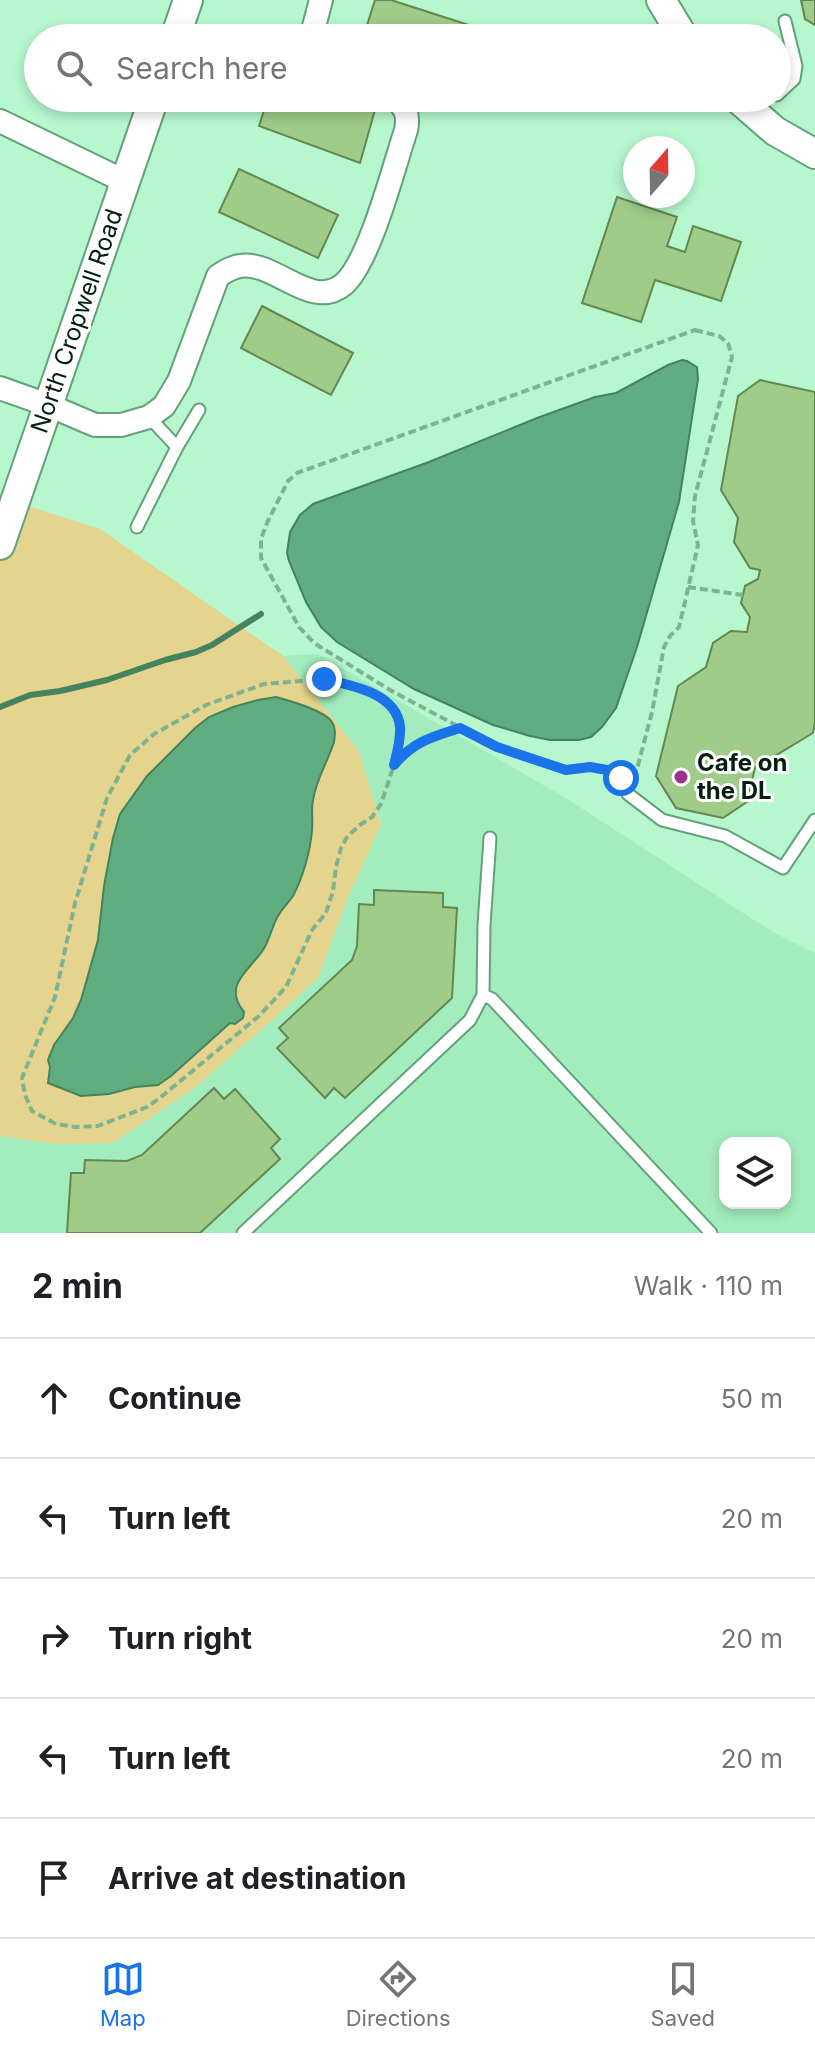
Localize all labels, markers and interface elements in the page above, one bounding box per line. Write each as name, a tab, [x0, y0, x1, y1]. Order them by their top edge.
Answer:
search box	[24, 24, 791, 112]
icon: search	[52, 46, 96, 90]
text: Search here	[116, 50, 288, 86]
north arrow	[623, 136, 695, 208]
street label: North Cropwell Road	[25, 205, 128, 437]
route end	[306, 661, 342, 697]
place label: Cafe on the DL	[697, 748, 787, 805]
route start	[603, 760, 639, 796]
marker: Cafe on the DL	[672, 768, 690, 786]
map controls	[719, 1137, 791, 1209]
button: layers	[719, 1137, 791, 1209]
text: 2 min	[32, 1265, 123, 1306]
text: Walk · 110 m	[634, 1270, 783, 1301]
icon: ahead	[32, 1376, 76, 1420]
text: Continue	[108, 1380, 242, 1416]
text: 50 m	[721, 1383, 783, 1414]
icon: left	[32, 1496, 76, 1540]
text: Turn left	[108, 1500, 230, 1536]
text: 20 m	[721, 1503, 783, 1534]
icon: right	[32, 1616, 76, 1660]
text: Turn right	[108, 1620, 252, 1656]
text: 20 m	[721, 1623, 783, 1654]
icon: left	[32, 1736, 76, 1780]
text: Turn left	[108, 1740, 230, 1776]
text: 20 m	[721, 1743, 783, 1774]
icon: arrive	[32, 1856, 76, 1900]
text: Arrive at destination	[108, 1860, 406, 1896]
tab: Map	[100, 1957, 146, 2031]
tab: Directions	[346, 1957, 451, 2031]
tab: Saved	[651, 1957, 715, 2031]

